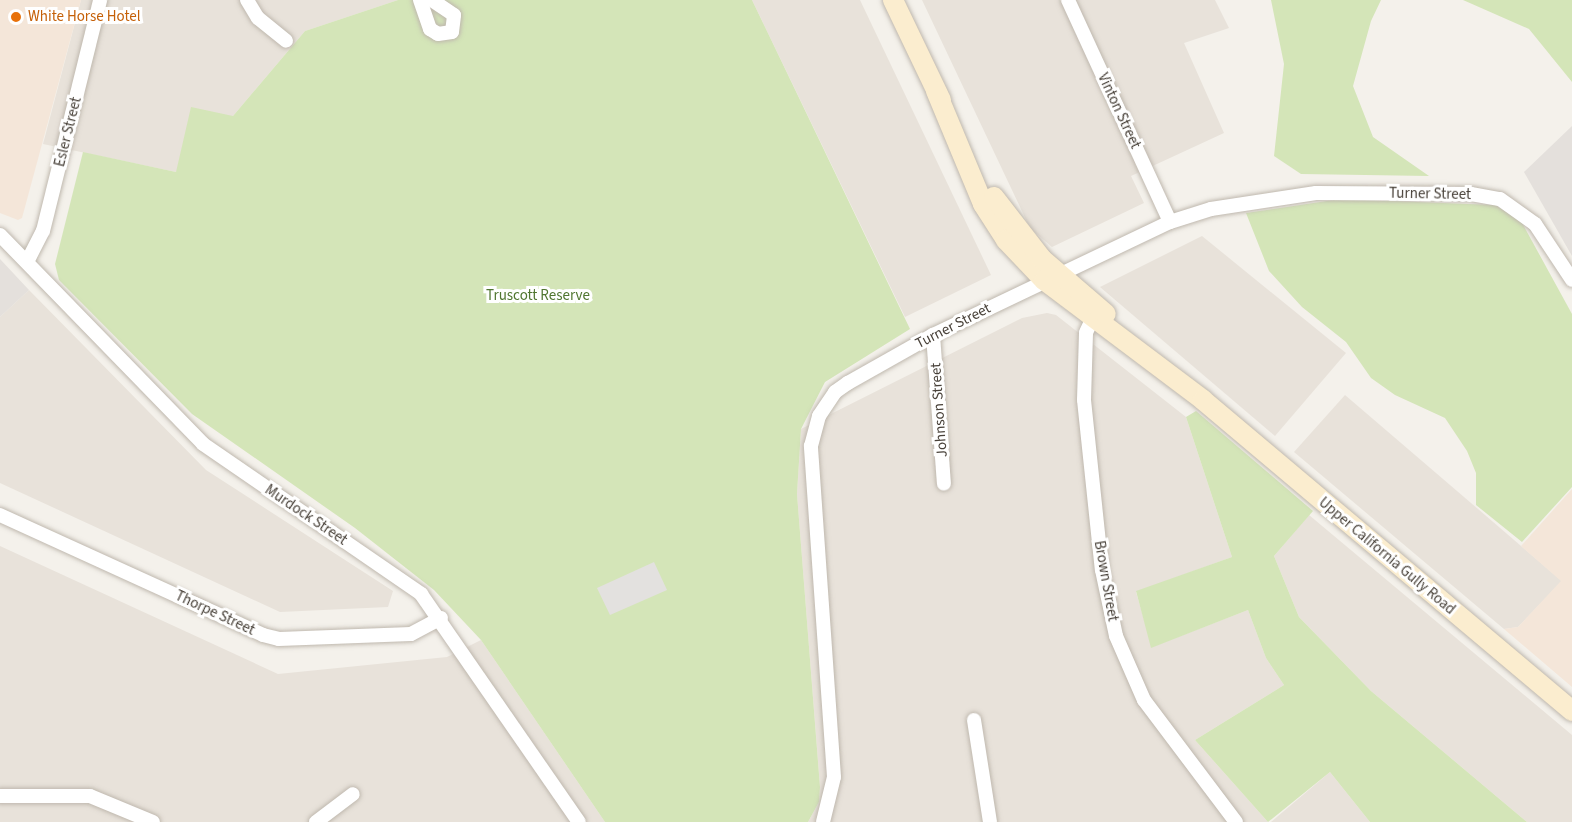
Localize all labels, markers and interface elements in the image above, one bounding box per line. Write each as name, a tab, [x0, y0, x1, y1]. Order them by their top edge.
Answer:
place label: White Horse Hotel	[28, 8, 141, 26]
marker: White Horse Hotel	[9, 10, 23, 24]
street label: Vinton Street	[1094, 70, 1144, 152]
street label: Esler Street	[51, 95, 85, 169]
street label: Turner Street	[1389, 184, 1471, 204]
park label: Truscott Reserve	[486, 287, 590, 305]
street label: Turner Street	[912, 299, 994, 353]
street label: Johnson Street	[927, 362, 951, 458]
street label: Murdock Street	[261, 481, 351, 549]
street label: Upper California Gully Road	[1315, 494, 1459, 618]
street label: Brown Street	[1090, 539, 1122, 623]
street label: Thorpe Street	[172, 587, 258, 639]

